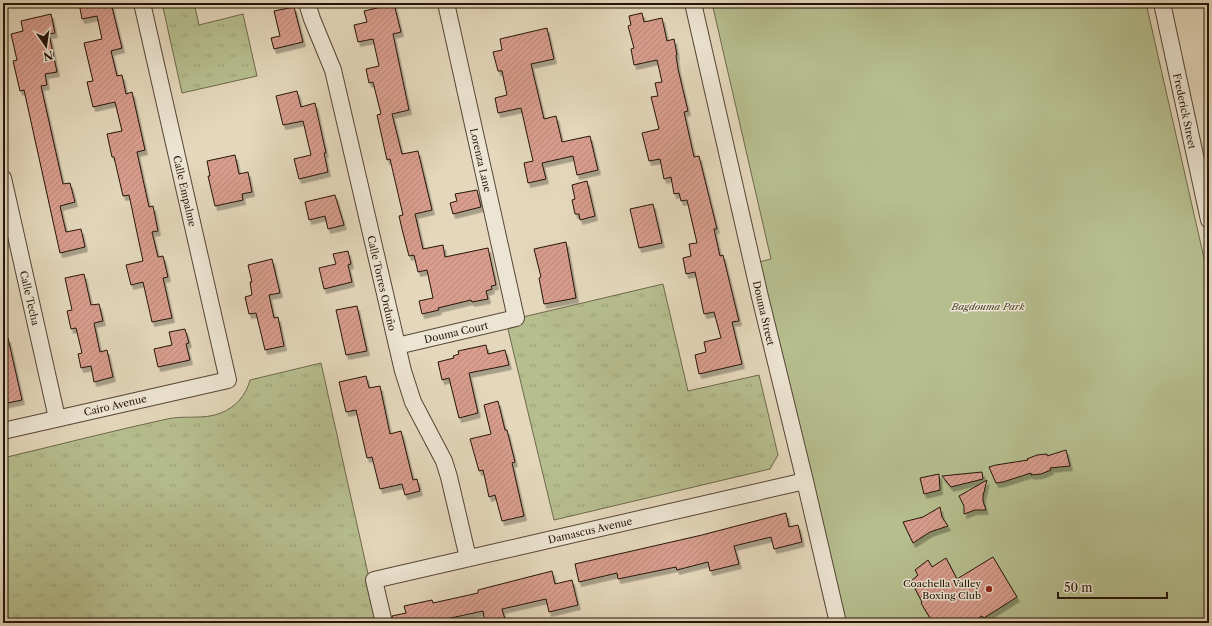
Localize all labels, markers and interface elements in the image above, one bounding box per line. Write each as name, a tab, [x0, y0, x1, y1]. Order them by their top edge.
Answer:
north arrow	[26, 26, 66, 66]
text: N	[42, 48, 54, 64]
street label: Frederick Street	[1170, 72, 1199, 151]
street label: Lorenza Lane	[467, 127, 494, 194]
street label: Calle Empalme	[170, 154, 199, 228]
street label: Calle Torres Orduño	[364, 234, 399, 332]
street label: Calle Techa	[17, 269, 42, 327]
street label: Douma Street	[750, 280, 777, 347]
park label: Bagdouma Park	[950, 300, 1025, 313]
street label: Douma Court	[423, 319, 490, 346]
street label: Cairo Avenue	[82, 392, 148, 419]
street label: Damascus Avenue	[547, 514, 634, 546]
scale bar	[1058, 574, 1167, 600]
place label: Coachella Valley Boxing Club	[903, 577, 981, 602]
text: 50 m	[1064, 580, 1093, 595]
marker: Coachella Valley Boxing Club	[984, 584, 994, 594]

